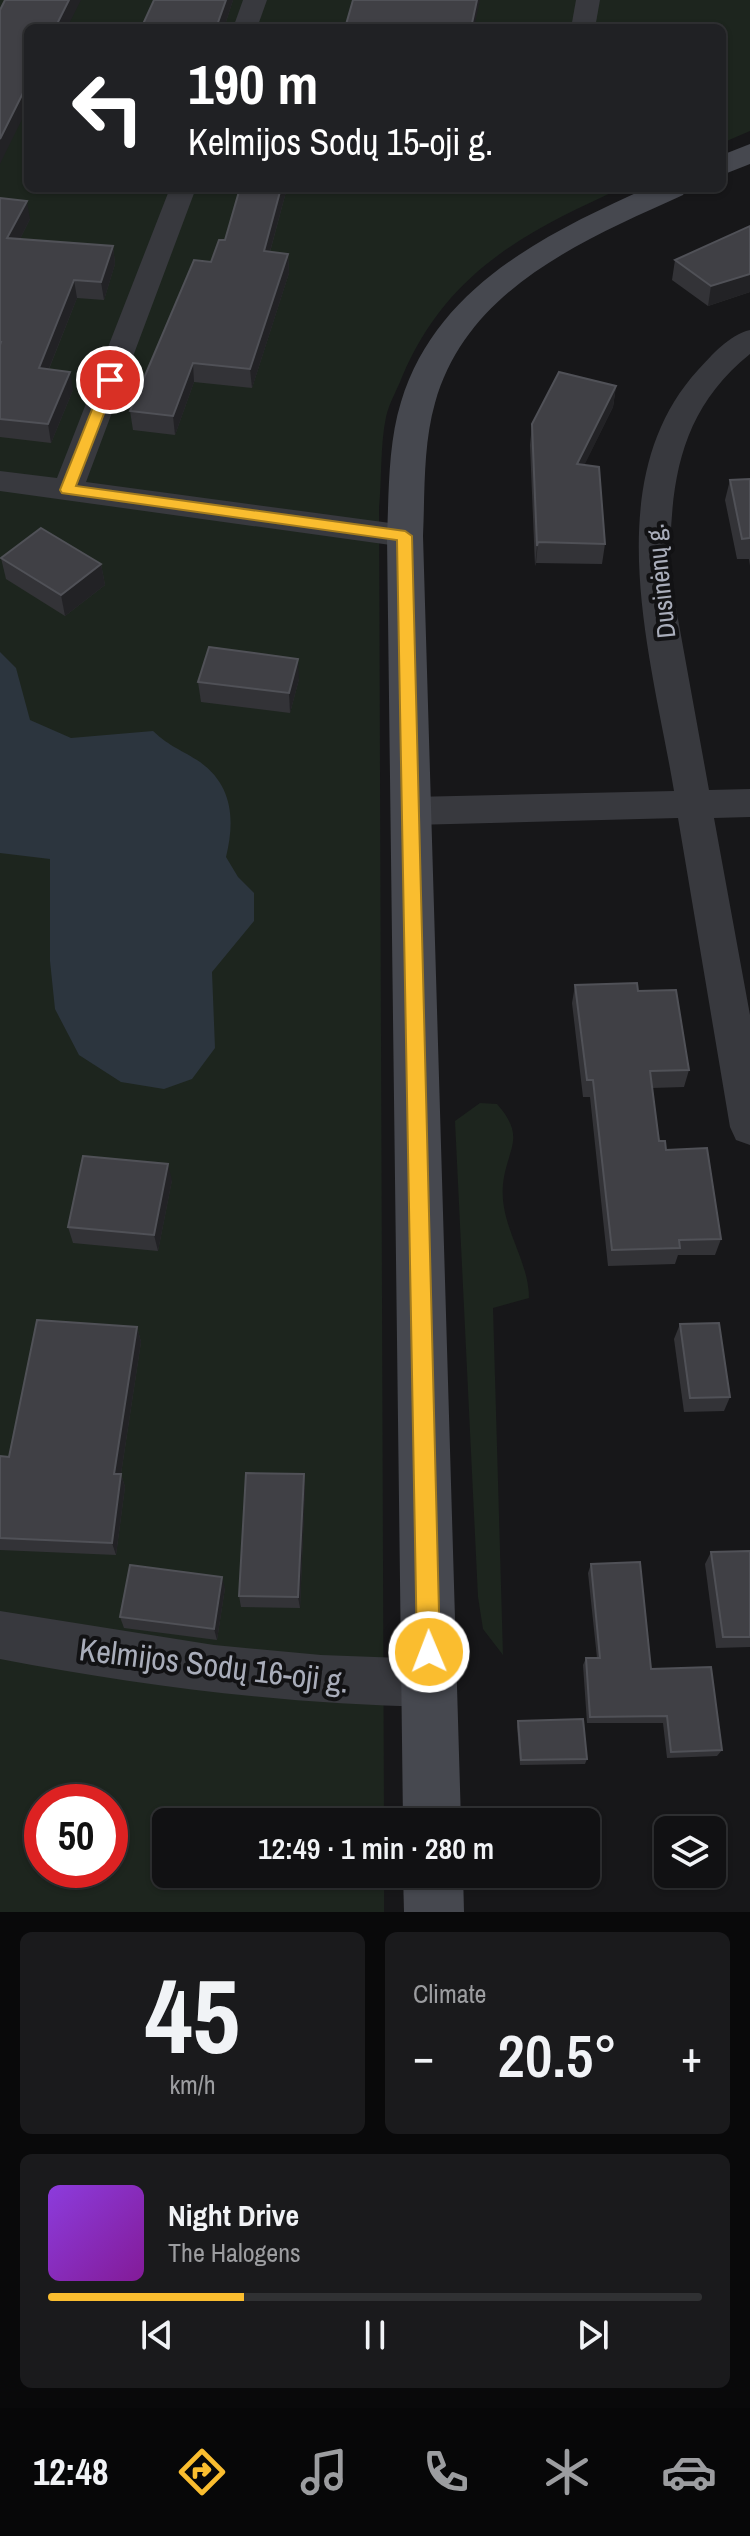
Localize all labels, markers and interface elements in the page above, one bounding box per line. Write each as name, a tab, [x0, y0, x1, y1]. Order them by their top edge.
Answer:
text: 190 m	[188, 46, 318, 121]
icon: left	[56, 56, 160, 160]
text: Kelmijos Sodų 15-oji g.	[188, 118, 493, 166]
pin	[76, 346, 144, 414]
icon: arrive	[88, 358, 132, 402]
street label: Dusinėnų g.	[637, 522, 683, 640]
position arrow	[387, 1610, 471, 1694]
street label: Kelmijos Sodų 16-oji g.	[77, 1627, 351, 1703]
speed limit sign: 50	[24, 1784, 128, 1888]
map controls	[654, 1816, 726, 1888]
button: layers	[654, 1816, 726, 1888]
text: 12:49 · 1 min · 280 m	[258, 1828, 494, 1868]
text: 45	[145, 1945, 240, 2085]
text: Climate	[413, 1976, 486, 2011]
text: 20.5°	[498, 2015, 617, 2096]
text: −	[413, 2026, 434, 2086]
text: +	[681, 2026, 702, 2086]
text: km/h	[169, 2067, 216, 2102]
text: Night Drive	[168, 2195, 299, 2235]
text: The Halogens	[168, 2235, 301, 2270]
icon: previous	[135, 2313, 179, 2357]
icon: pause	[353, 2313, 397, 2357]
icon: next	[571, 2313, 615, 2357]
icon: directions	[174, 2444, 230, 2500]
icon: music	[296, 2444, 352, 2500]
icon: phone	[418, 2444, 474, 2500]
icon: climate	[539, 2444, 595, 2500]
icon: car	[661, 2444, 717, 2500]
text: 12:48	[33, 2448, 108, 2496]

